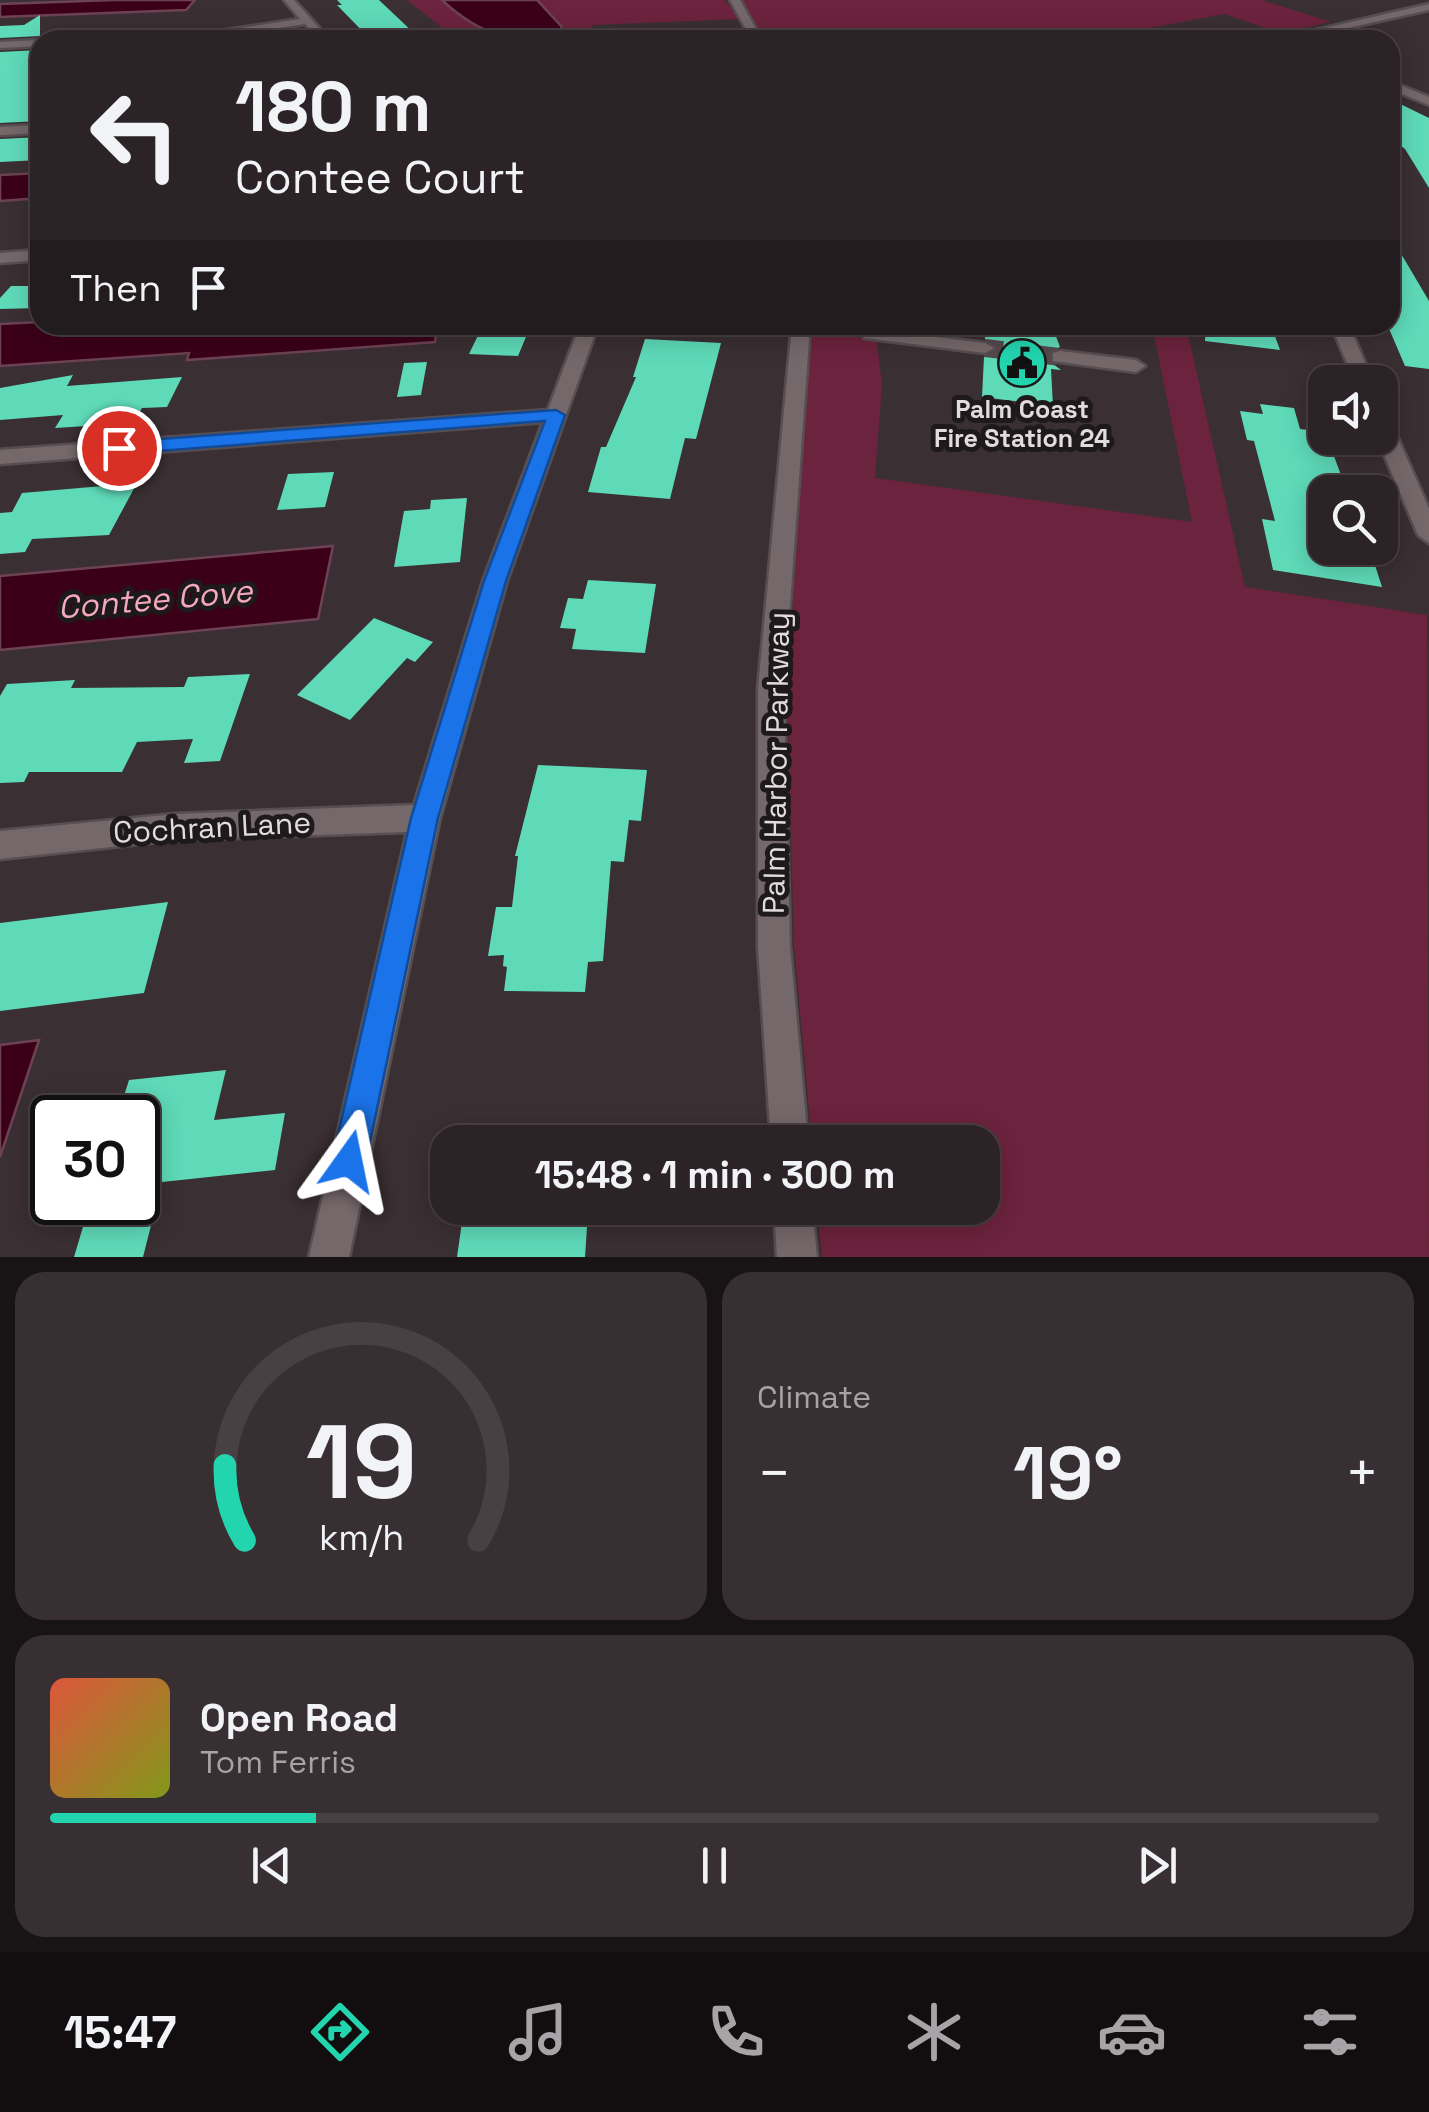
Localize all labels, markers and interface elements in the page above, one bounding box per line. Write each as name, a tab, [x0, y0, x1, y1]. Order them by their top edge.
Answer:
text: 180 m	[235, 62, 432, 151]
icon: left	[70, 70, 200, 200]
text: Contee Court	[235, 149, 525, 206]
icon: arrive	[181, 260, 236, 315]
text: Then	[70, 264, 161, 312]
public building icon: Palm Coast Fire Station 24	[996, 337, 1048, 389]
map controls	[1308, 365, 1398, 565]
button: sound	[1308, 365, 1398, 455]
place label: Palm Coast Fire Station 24	[934, 393, 1110, 454]
pin	[77, 406, 162, 491]
icon: arrive	[92, 421, 147, 476]
button: search	[1308, 475, 1398, 565]
water label: Contee Cove	[56, 570, 255, 627]
street label: Palm Harbor Parkway	[754, 612, 798, 914]
street label: Cochran Lane	[112, 802, 312, 852]
speed limit sign: 30	[30, 1095, 160, 1225]
position arrow	[297, 1109, 401, 1213]
text: 15:48 · 1 min · 300 m	[535, 1151, 895, 1199]
text: Climate	[757, 1377, 871, 1417]
text: 19	[305, 1396, 417, 1528]
text: 19°	[1013, 1425, 1123, 1521]
text: −	[757, 1438, 791, 1508]
text: +	[1345, 1438, 1379, 1508]
text: km/h	[318, 1515, 404, 1560]
text: Open Road	[200, 1694, 398, 1742]
text: Tom Ferris	[200, 1742, 356, 1782]
icon: previous	[244, 1838, 299, 1893]
icon: pause	[687, 1838, 742, 1893]
icon: next	[1130, 1838, 1185, 1893]
icon: directions	[305, 1997, 375, 2067]
icon: music	[503, 1997, 573, 2067]
icon: phone	[701, 1997, 771, 2067]
icon: climate	[899, 1997, 969, 2067]
icon: car	[1097, 1997, 1167, 2067]
icon: filters	[1295, 1997, 1365, 2067]
text: 15:47	[64, 2004, 176, 2061]

